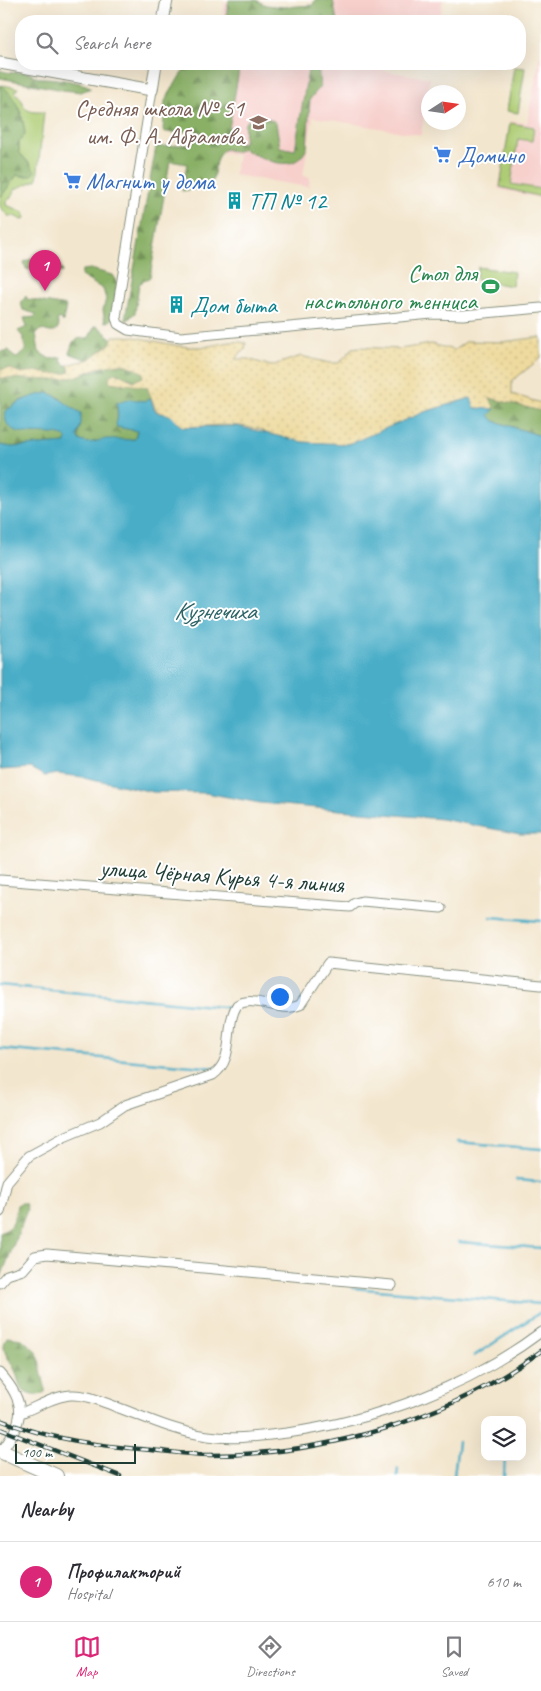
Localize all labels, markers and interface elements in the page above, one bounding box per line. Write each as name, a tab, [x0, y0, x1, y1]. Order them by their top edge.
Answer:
search box	[15, 15, 526, 70]
icon: search	[33, 29, 61, 57]
text: Search here	[73, 31, 150, 55]
north arrow	[421, 85, 466, 130]
place label: Средняя школа № 51 им. Ф. А. Абрамова	[75, 93, 246, 151]
school or university icon: Средняя школа № 51 им. Ф. А. Абрамова	[248, 112, 268, 132]
place label: Домино	[457, 140, 526, 170]
supermarket icon: Домино	[433, 145, 453, 165]
place label: Магнит у дома	[86, 166, 216, 196]
supermarket icon: Магнит у дома	[62, 171, 82, 191]
place label: ТП № 12	[248, 186, 329, 216]
building icon: ТП № 12	[224, 191, 244, 211]
pin: 1	[29, 250, 61, 291]
place label: Стол для настольного тенниса	[303, 258, 479, 316]
sports icon: Стол для настольного тенниса	[481, 277, 501, 297]
place label: Дом быта	[190, 290, 278, 320]
building icon: Дом быта	[166, 295, 186, 315]
water label: Кузнечиха	[174, 595, 258, 627]
street label: улица Чёрная Курья 4-я линия	[97, 852, 346, 900]
your location	[267, 984, 293, 1010]
map controls	[481, 1416, 526, 1461]
button: layers	[481, 1416, 526, 1461]
scale bar	[15, 1441, 136, 1464]
text: 100 m	[22, 1444, 52, 1461]
text: Nearby	[20, 1496, 73, 1522]
text: Профилакторий	[67, 1560, 180, 1584]
text: 1	[32, 1572, 40, 1592]
text: 610 m	[487, 1572, 521, 1592]
text: Hospital	[67, 1584, 111, 1604]
tab: Map	[73, 1633, 101, 1680]
tab: Directions	[246, 1633, 295, 1680]
tab: Saved	[440, 1633, 468, 1680]

